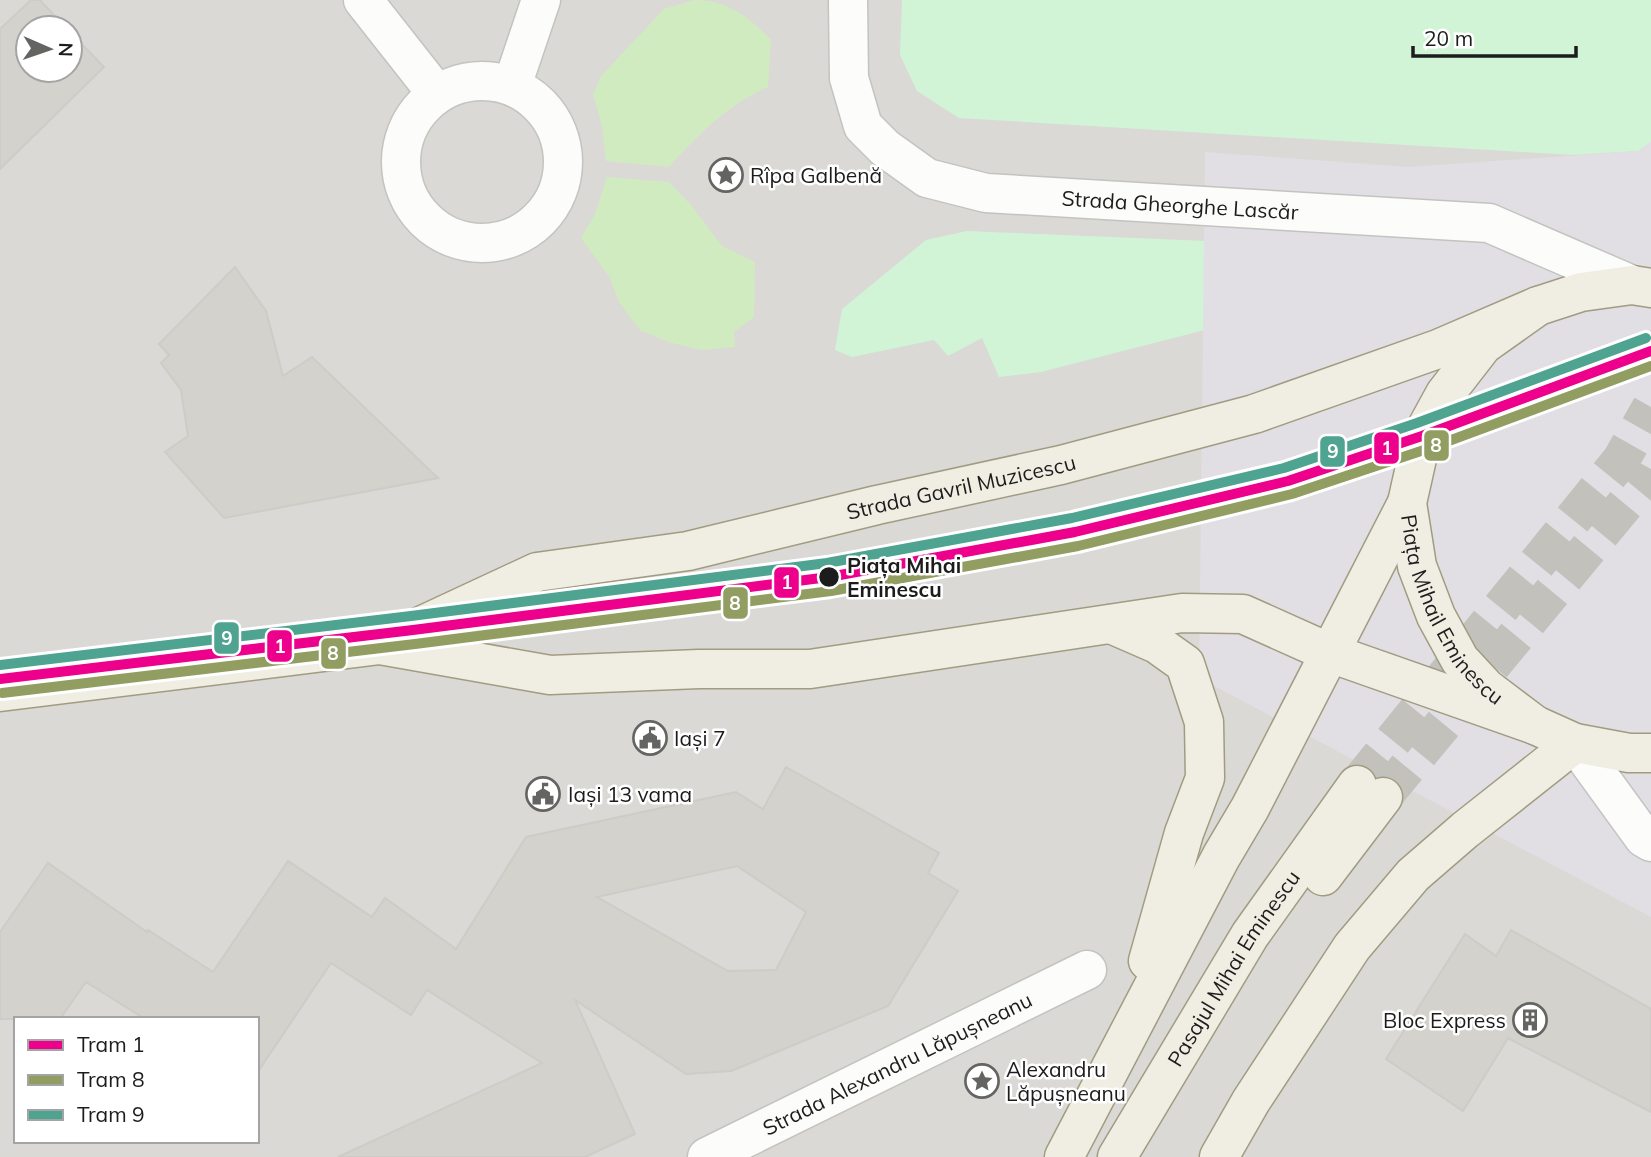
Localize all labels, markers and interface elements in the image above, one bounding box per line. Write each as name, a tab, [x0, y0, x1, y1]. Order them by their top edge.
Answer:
north arrow	[14, 14, 84, 84]
scale bar	[1413, 14, 1576, 58]
text: 20 m	[1424, 25, 1473, 51]
text: N	[54, 42, 78, 57]
place icon: Rîpa Galbenă	[707, 156, 745, 194]
place label: Rîpa Galbenă	[750, 162, 882, 188]
street label: Strada Gheorghe Lascăr	[1061, 185, 1299, 225]
line badge: 8	[1423, 429, 1450, 462]
line badge: 1	[1373, 431, 1400, 465]
text: 8	[1430, 433, 1442, 457]
line badge: 9	[1319, 435, 1346, 468]
text: 1	[1381, 436, 1393, 460]
text: 9	[1327, 439, 1339, 463]
street label: Strada Gavril Muzicescu	[844, 449, 1079, 525]
street label: Piața Mihail Eminescu	[1396, 513, 1509, 710]
place label: Piața Mihai Eminescu	[847, 552, 961, 602]
marker: Piața Mihai Eminescu	[817, 565, 841, 589]
line badge: 1	[773, 566, 800, 599]
text: 1	[781, 570, 793, 594]
line badge: 8	[722, 586, 749, 620]
text: 8	[729, 591, 741, 615]
line badge: 9	[213, 621, 240, 655]
text: 9	[221, 626, 233, 650]
line badge: 1	[266, 629, 293, 663]
text: 1	[274, 634, 286, 658]
line badge: 8	[320, 637, 347, 670]
text: 8	[327, 641, 339, 665]
public building icon: Iași 7	[631, 719, 669, 757]
place label: Iași 7	[674, 725, 726, 752]
public building icon: Iași 13 vama	[524, 775, 562, 813]
place label: Iași 13 vama	[568, 781, 692, 808]
street label: Pasajul Mihai Eminescu	[1162, 865, 1305, 1071]
street label: Strada Alexandru Lăpușneanu	[758, 986, 1036, 1141]
building icon: Bloc Express	[1511, 1001, 1549, 1039]
place label: Bloc Express	[1383, 1007, 1506, 1033]
legend	[14, 1017, 259, 1143]
text: Tram 1	[77, 1031, 145, 1057]
place label: Alexandru Lăpușneanu	[1006, 1056, 1126, 1107]
place icon: Alexandru Lăpușneanu	[963, 1062, 1001, 1100]
text: Tram 8	[77, 1066, 145, 1092]
text: Tram 9	[77, 1101, 145, 1127]

